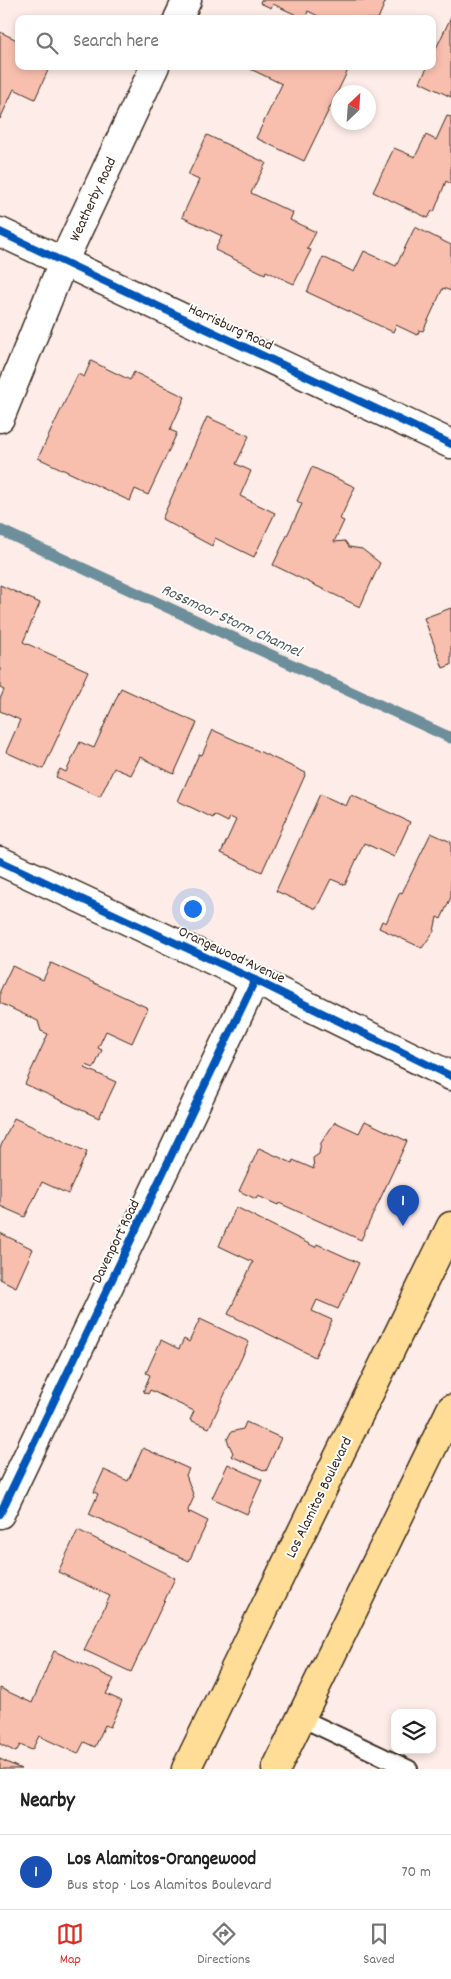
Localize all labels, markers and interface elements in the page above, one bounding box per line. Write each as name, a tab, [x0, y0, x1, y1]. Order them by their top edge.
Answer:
search box	[15, 15, 436, 70]
icon: search	[33, 29, 61, 57]
text: Search here	[73, 29, 159, 56]
north arrow	[331, 85, 376, 130]
street label: Weatherby Road	[65, 154, 123, 246]
street label: Harrisburg Road	[184, 299, 276, 357]
water label: Rossmoor Storm Channel	[157, 579, 306, 664]
your location	[180, 896, 206, 922]
street label: Orangewood Avenue	[174, 921, 289, 990]
pin: 1	[387, 1185, 419, 1226]
street label: Davenport Road	[87, 1196, 147, 1287]
street label: Los Alamitos Boulevard	[281, 1433, 359, 1562]
map controls	[391, 1709, 436, 1754]
button: layers	[391, 1709, 436, 1754]
text: Nearby	[20, 1787, 75, 1817]
text: Los Alamitos-Orangewood	[67, 1847, 256, 1874]
text: 1	[34, 1861, 38, 1884]
text: 70 m	[401, 1861, 431, 1884]
text: Bus stop · Los Alamitos Boulevard	[67, 1874, 272, 1897]
tab: Map	[56, 1920, 84, 1970]
tab: Directions	[197, 1920, 250, 1970]
tab: Saved	[363, 1920, 395, 1970]

